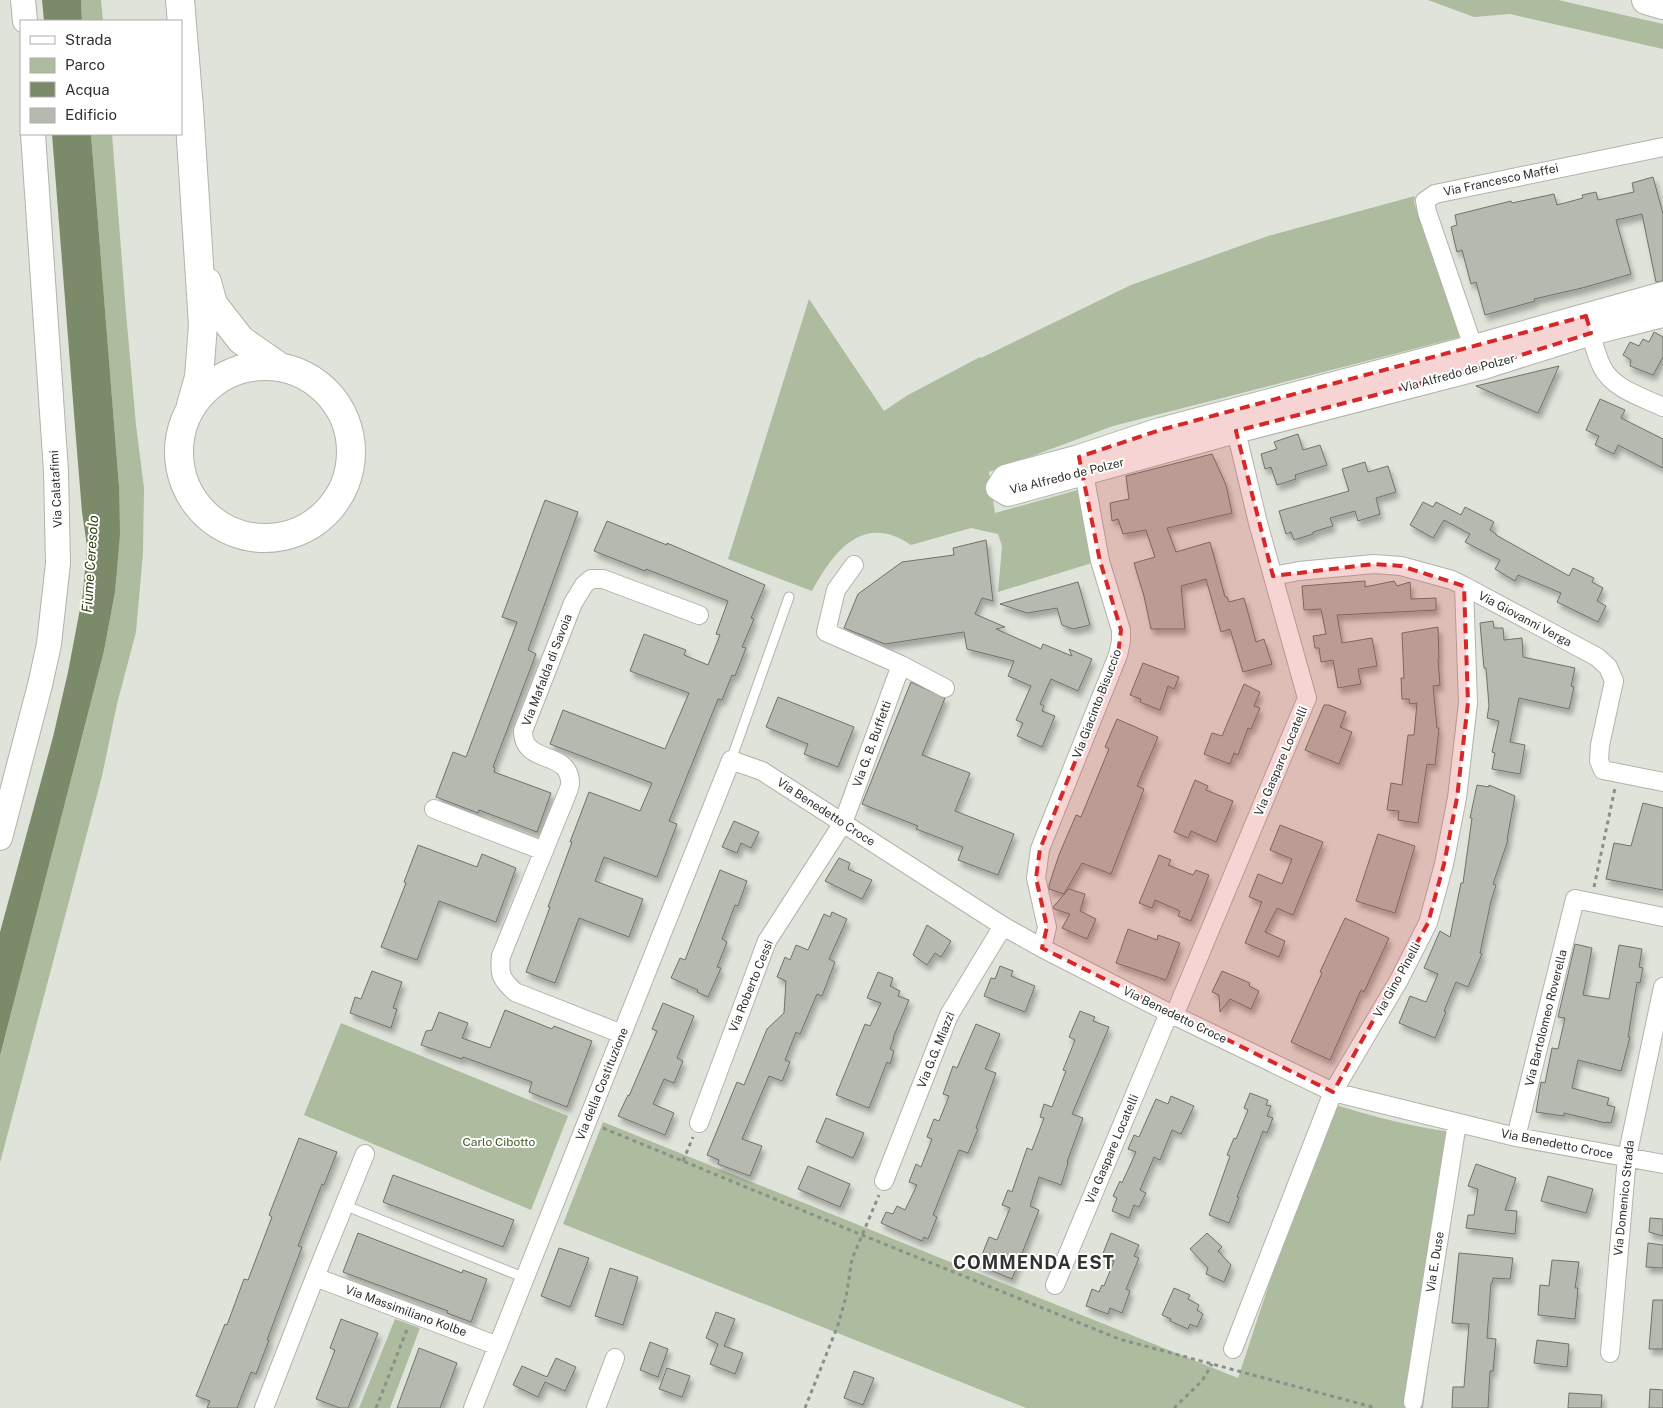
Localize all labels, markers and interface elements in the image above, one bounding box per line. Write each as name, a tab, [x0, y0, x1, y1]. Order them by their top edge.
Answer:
legend	[20, 20, 182, 135]
text: Strada	[65, 31, 112, 48]
text: Parco	[65, 56, 105, 73]
text: Acqua	[65, 81, 110, 98]
text: Edificio	[65, 106, 117, 123]
street label: Via Francesco Maffei	[1442, 161, 1560, 199]
street label: Via Alfredo de Polzer	[1400, 351, 1517, 395]
street label: Via Calatafimi	[47, 450, 65, 528]
street label: Via Alfredo de Polzer	[1008, 455, 1126, 497]
water label: Fiume Ceresolo	[79, 514, 101, 613]
street label: Via Giovanni Verga	[1476, 588, 1574, 650]
street label: Via Mafalda di Savoia	[519, 612, 575, 728]
street label: Via Giacinto Bisuccio	[1070, 647, 1124, 761]
street label: Via G. B. Buffetti	[850, 699, 894, 789]
street label: Via Gaspare Locatelli	[1252, 704, 1310, 818]
street label: Via Benedetto Croce	[774, 775, 878, 849]
street label: Via Roberto Cessi	[726, 938, 776, 1034]
street label: Via Gino Pinelli	[1371, 940, 1423, 1020]
street label: Via Bartolomeo Roverella	[1522, 948, 1570, 1088]
street label: Via Benedetto Croce	[1121, 984, 1229, 1046]
street label: Via G.G. Miazzi	[914, 1010, 958, 1090]
street label: Via della Costituzione	[573, 1025, 631, 1142]
street label: Via Gaspare Locatelli	[1083, 1092, 1141, 1206]
street label: Via Benedetto Croce	[1500, 1126, 1614, 1162]
park label: Carlo Cibotto	[463, 1135, 536, 1149]
street label: Via Domenico Strada	[1611, 1139, 1637, 1257]
street label: Via E. Duse	[1423, 1230, 1447, 1293]
district label: COMMENDA EST	[953, 1252, 1115, 1273]
street label: Via Massimiliano Kolbe	[343, 1282, 469, 1340]

